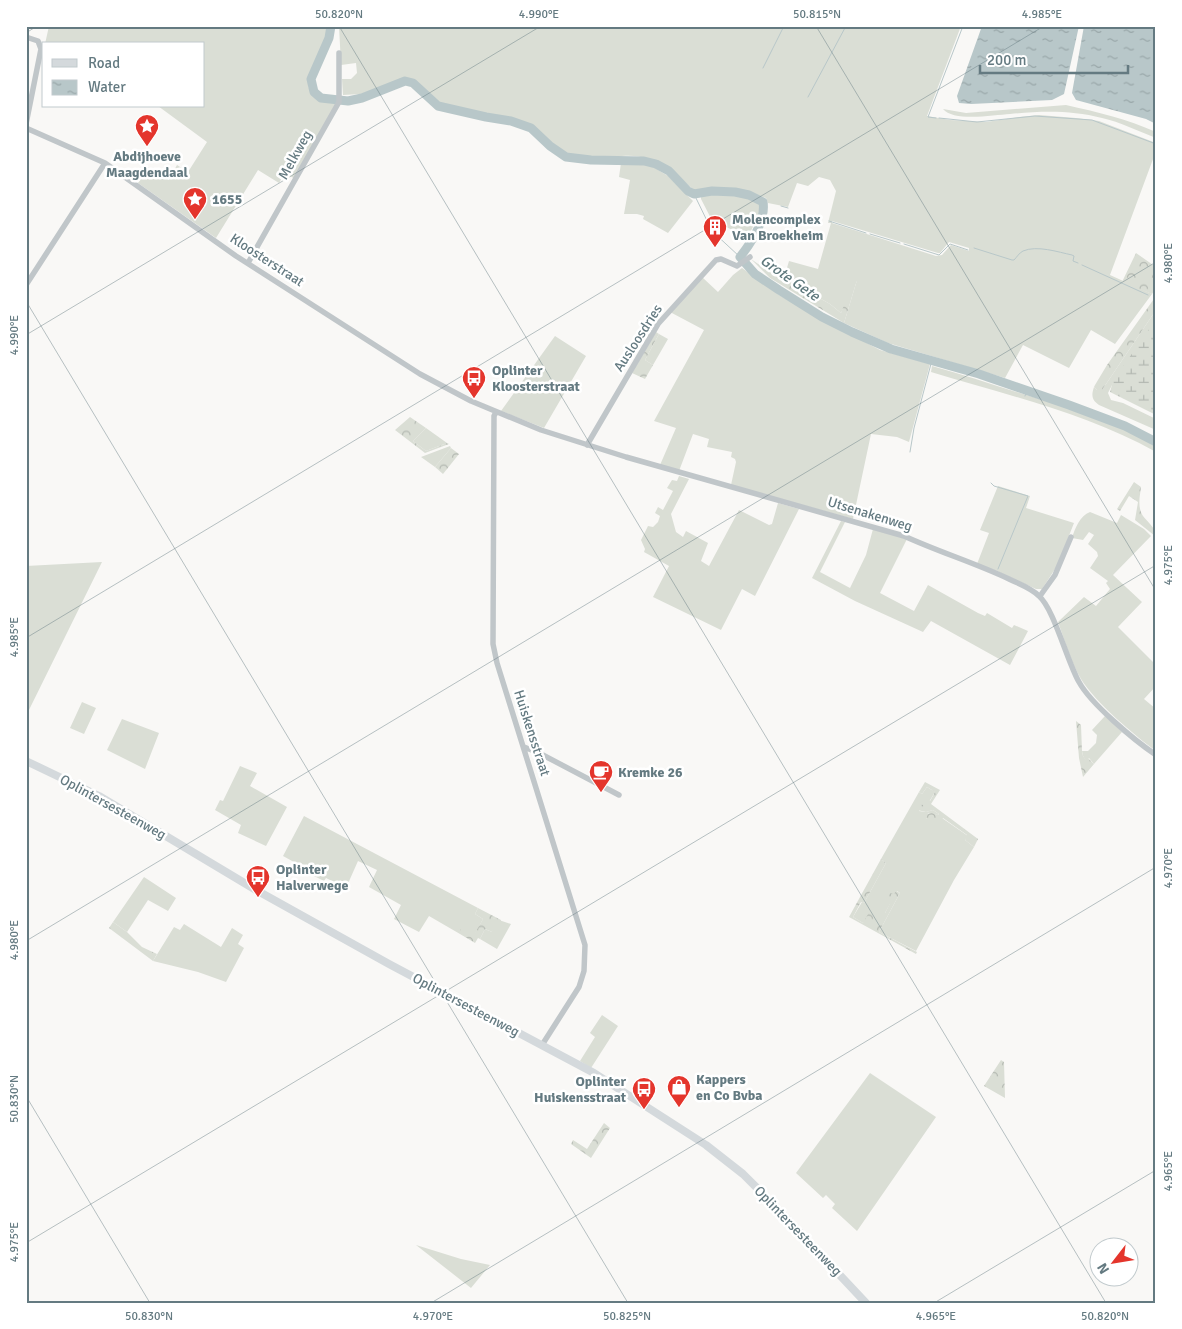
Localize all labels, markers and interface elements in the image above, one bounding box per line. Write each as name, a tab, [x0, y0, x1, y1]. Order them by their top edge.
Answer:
text: 50.820°N	[315, 7, 363, 22]
text: 4.990°E	[519, 7, 559, 22]
text: 50.815°N	[793, 7, 841, 22]
text: 4.985°E	[1022, 7, 1062, 22]
legend	[42, 42, 205, 108]
scale bar	[980, 42, 1127, 74]
text: 200 m	[987, 51, 1027, 69]
text: Road	[88, 54, 120, 72]
text: Water	[88, 78, 126, 96]
place icon: Abdijhoeve Maagdendaal	[134, 113, 160, 147]
street label: Melkweg	[275, 127, 315, 183]
place label: Abdijhoeve Maagdendaal	[106, 148, 189, 181]
place icon: 1655	[182, 186, 208, 220]
place label: 1655	[212, 191, 242, 208]
place label: Molencomplex Van Broekheim	[732, 211, 823, 244]
building icon: Molencomplex Van Broekheim	[702, 214, 728, 248]
street label: Kloosterstraat	[227, 230, 307, 290]
text: 4.980°E	[1161, 243, 1176, 283]
water label: Grote Gete	[757, 251, 824, 306]
street label: Ausloosdries	[610, 301, 666, 375]
text: 4.990°E	[7, 315, 22, 355]
place label: Oplinter Kloosterstraat	[492, 362, 581, 395]
bus stop icon: Oplinter Kloosterstraat	[461, 365, 487, 399]
street label: Utsenakenweg	[826, 493, 914, 535]
text: 4.975°E	[1161, 545, 1176, 585]
text: 4.985°E	[7, 617, 22, 657]
street label: Huiskensstraat	[510, 688, 554, 778]
cafe icon: Kremke 26	[588, 759, 614, 793]
place label: Kremke 26	[618, 764, 683, 781]
street label: Oplintersesteenweg	[57, 771, 169, 843]
text: 4.970°E	[1161, 848, 1176, 888]
place label: Oplinter Halverwege	[276, 861, 348, 894]
bus stop icon: Oplinter Halverwege	[245, 864, 271, 898]
text: 4.980°E	[7, 920, 22, 960]
street label: Oplintersesteenweg	[410, 970, 522, 1040]
place label: Kappers en Co Bvba	[696, 1071, 762, 1104]
place label: Oplinter Huiskensstraat	[534, 1073, 627, 1106]
shop icon: Kappers en Co Bvba	[666, 1074, 692, 1108]
text: 50.830°N	[7, 1075, 22, 1123]
bus stop icon: Oplinter Huiskensstraat	[631, 1076, 657, 1110]
text: 4.965°E	[1161, 1151, 1176, 1191]
street label: Oplintersesteenweg	[751, 1182, 845, 1280]
text: 4.975°E	[7, 1222, 22, 1262]
north arrow	[1090, 1236, 1140, 1286]
text: N	[1093, 1260, 1113, 1277]
text: 50.830°N	[125, 1309, 173, 1324]
text: 4.970°E	[413, 1309, 453, 1324]
text: 50.825°N	[603, 1309, 651, 1324]
text: 4.965°E	[916, 1309, 956, 1324]
text: 50.820°N	[1081, 1309, 1129, 1324]

